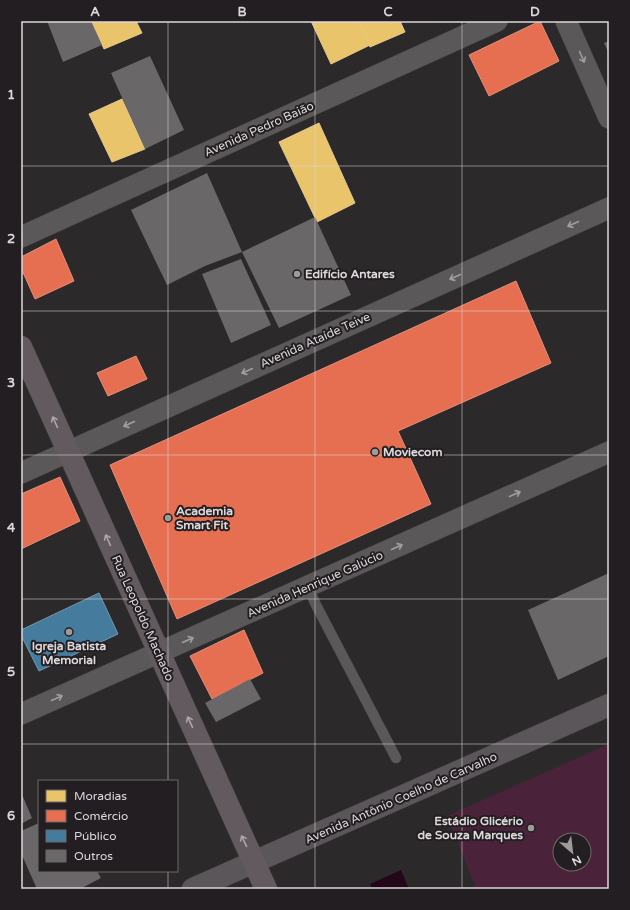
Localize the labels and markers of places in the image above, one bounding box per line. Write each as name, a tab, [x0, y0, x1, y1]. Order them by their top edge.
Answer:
place label: Edifício Antares	[305, 267, 395, 281]
marker: Edifício Antares	[292, 269, 302, 279]
place label: Moviecom	[383, 445, 442, 459]
marker: Moviecom	[370, 447, 380, 457]
place label: Academia Smart Fit	[176, 504, 233, 532]
marker: Academia Smart Fit	[163, 513, 173, 523]
marker: Igreja Batista Memorial	[64, 627, 74, 637]
place label: Igreja Batista Memorial	[32, 639, 106, 667]
place label: Estádio Glicério de Souza Marques	[417, 814, 523, 843]
marker: Estádio Glicério de Souza Marques	[526, 823, 536, 833]

